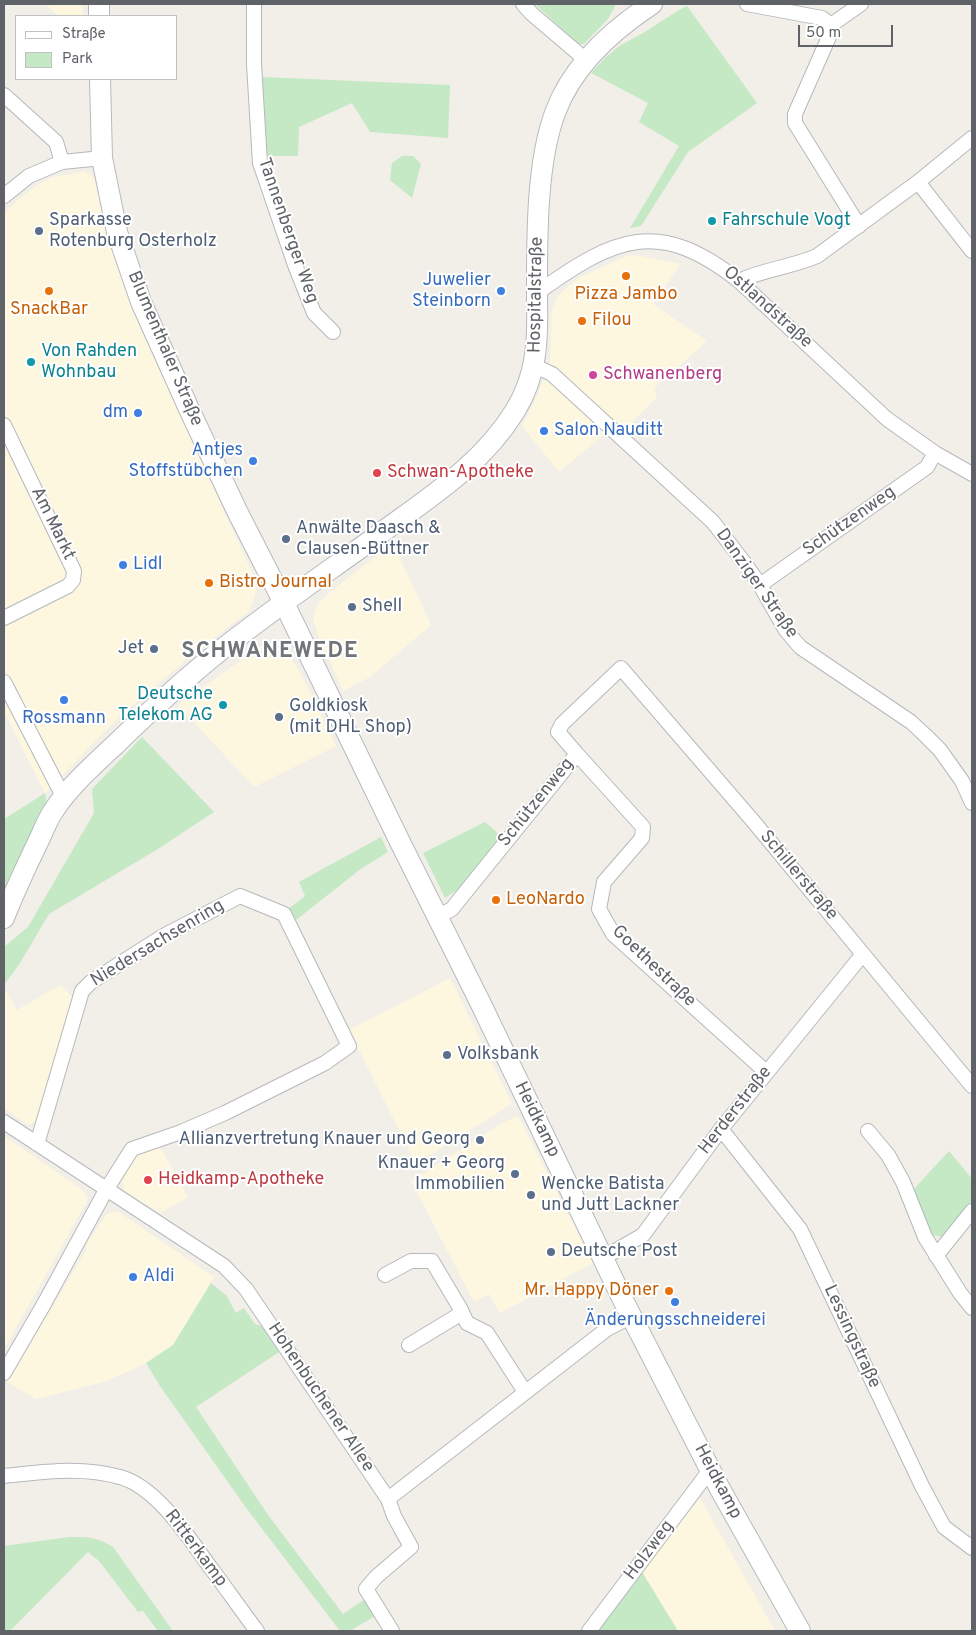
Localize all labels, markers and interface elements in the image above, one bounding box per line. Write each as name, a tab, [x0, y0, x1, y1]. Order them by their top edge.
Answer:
legend	[15, 15, 178, 80]
scale bar	[801, 15, 896, 47]
text: 50 m	[806, 24, 841, 43]
text: Straße	[62, 25, 106, 44]
text: Park	[62, 50, 93, 69]
street label: Tannenberger Weg	[252, 155, 322, 307]
place label: Sparkasse Rotenburg Osterholz	[49, 210, 217, 252]
place label: Fahrschule Vogt	[722, 210, 851, 232]
marker: Fahrschule Vogt	[706, 215, 718, 227]
marker: Sparkasse Rotenburg Osterholz	[33, 225, 45, 237]
street label: Hospitalstraße	[525, 237, 549, 353]
street label: Ostlandstraße	[718, 262, 816, 354]
street label: Blumenthaler Straße	[122, 268, 206, 430]
place label: Juwelier Steinborn	[412, 270, 491, 312]
marker: Pizza Jambo	[620, 270, 632, 282]
place label: Pizza Jambo	[574, 284, 678, 306]
marker: SnackBar	[43, 285, 55, 297]
marker: Juwelier Steinborn	[495, 285, 507, 297]
place label: SnackBar	[10, 299, 88, 321]
place label: Filou	[592, 310, 632, 332]
marker: Filou	[576, 315, 588, 327]
place label: Von Rahden Wohnbau	[41, 341, 137, 384]
marker: Von Rahden Wohnbau	[25, 356, 37, 368]
place label: Schwanenberg	[603, 364, 722, 386]
marker: Schwanenberg	[587, 369, 599, 381]
place label: dm	[103, 402, 128, 424]
marker: dm	[132, 407, 144, 419]
place label: Salon Nauditt	[554, 420, 663, 442]
marker: Salon Nauditt	[538, 425, 550, 437]
place label: Antjes Stoffstübchen	[129, 440, 243, 482]
marker: Antjes Stoffstübchen	[247, 455, 259, 467]
place label: Schwan-Apotheke	[387, 462, 534, 484]
marker: Schwan-Apotheke	[371, 467, 383, 479]
street label: Schützenweg	[800, 482, 900, 562]
street label: Am Markt	[25, 484, 79, 564]
place label: Anwälte Daasch & Clausen-Büttner	[296, 518, 440, 560]
street label: Danziger Straße	[710, 525, 802, 643]
marker: Anwälte Daasch & Clausen-Büttner	[280, 533, 292, 545]
place label: Lidl	[133, 554, 162, 576]
marker: Lidl	[117, 559, 129, 571]
place label: Bistro Journal	[219, 572, 332, 594]
marker: Bistro Journal	[203, 577, 215, 589]
place label: Shell	[362, 596, 402, 618]
marker: Shell	[346, 601, 358, 613]
place label: Jet	[118, 638, 144, 660]
district label: SCHWANEWEDE	[180, 640, 360, 666]
marker: Jet	[148, 643, 160, 655]
place label: Deutsche Telekom AG	[118, 684, 213, 726]
marker: Rossmann	[58, 694, 70, 706]
place label: Goldkiosk (mit DHL Shop)	[289, 696, 412, 739]
marker: Deutsche Telekom AG	[217, 699, 229, 711]
place label: Rossmann	[22, 708, 106, 730]
marker: Goldkiosk (mit DHL Shop)	[273, 711, 285, 723]
street label: Schützenweg	[495, 754, 579, 852]
street label: Schillerstraße	[754, 827, 842, 925]
place label: LeoNardo	[506, 889, 585, 911]
marker: LeoNardo	[490, 894, 502, 906]
street label: Niedersachsenring	[87, 896, 229, 992]
street label: Goethestraße	[606, 921, 700, 1013]
place label: Volksbank	[457, 1044, 539, 1066]
marker: Volksbank	[441, 1049, 453, 1061]
street label: Herderstraße	[695, 1063, 777, 1159]
street label: Heidkamp	[508, 1079, 564, 1161]
place label: Allianzvertretung Knauer und Georg	[178, 1129, 470, 1151]
marker: Allianzvertretung Knauer und Georg	[474, 1134, 486, 1146]
place label: Knauer + Georg Immobilien	[377, 1153, 505, 1196]
marker: Knauer + Georg Immobilien	[509, 1168, 521, 1180]
place label: Heidkamp-Apotheke	[158, 1169, 324, 1191]
marker: Heidkamp-Apotheke	[142, 1174, 154, 1186]
place label: Wencke Batista und Jutt Lackner	[541, 1174, 679, 1216]
marker: Wencke Batista und Jutt Lackner	[525, 1189, 537, 1201]
place label: Deutsche Post	[561, 1241, 677, 1263]
marker: Deutsche Post	[545, 1246, 557, 1258]
place label: Aldi	[143, 1266, 175, 1288]
marker: Aldi	[127, 1271, 139, 1283]
place label: Mr. Happy Döner	[524, 1280, 659, 1302]
street label: Lessingstraße	[818, 1282, 884, 1392]
marker: Mr. Happy Döner	[663, 1285, 675, 1297]
marker: Änderungsschneiderei	[669, 1296, 681, 1308]
place label: Änderungsschneiderei	[584, 1310, 766, 1332]
street label: Hohenbuchener Allee	[262, 1319, 378, 1477]
street label: Heidkamp	[688, 1441, 746, 1523]
street label: Ritterkamp	[159, 1506, 231, 1592]
street label: Holzweg	[621, 1517, 679, 1585]

